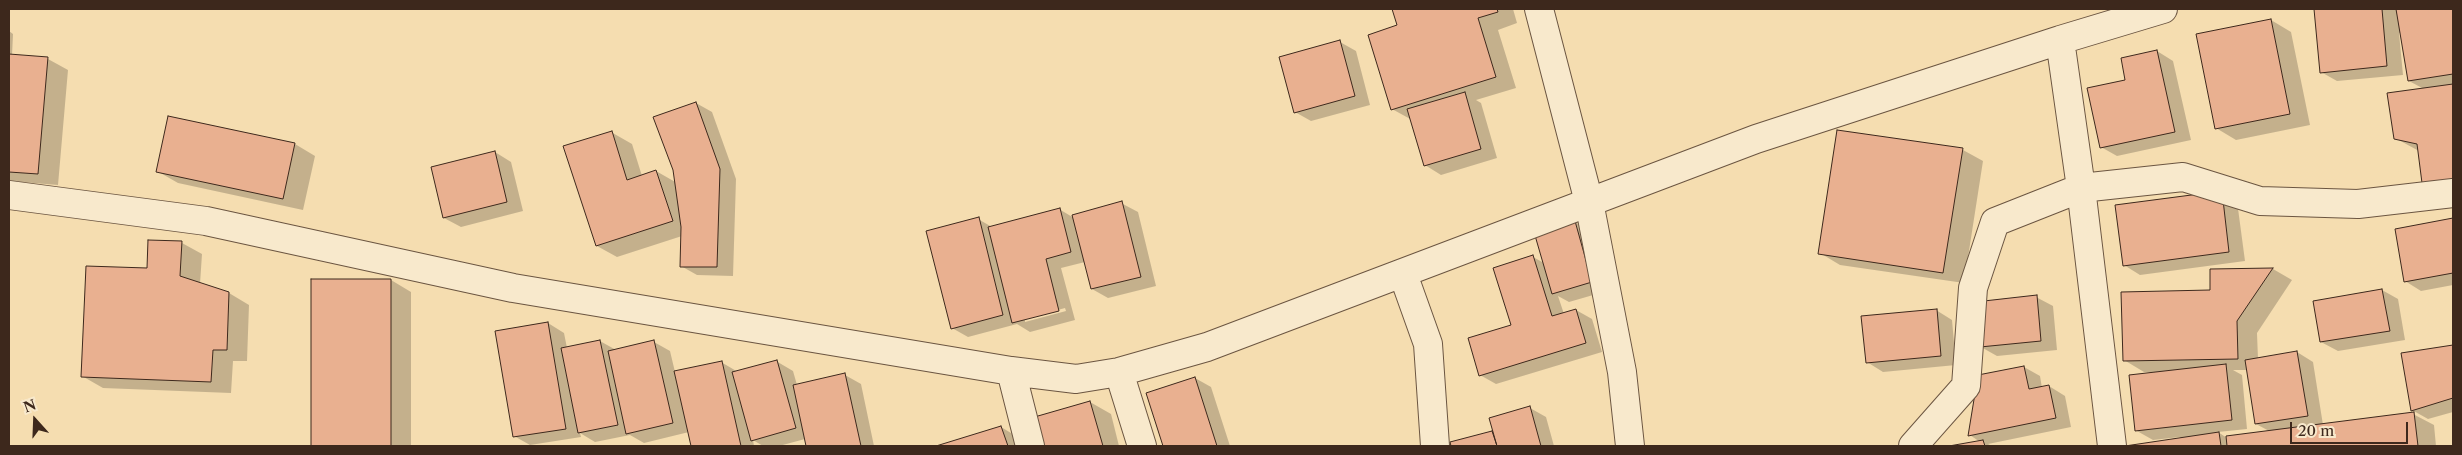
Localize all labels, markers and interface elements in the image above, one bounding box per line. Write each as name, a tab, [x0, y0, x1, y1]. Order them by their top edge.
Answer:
north arrow	[10, 395, 60, 445]
text: N	[21, 395, 39, 416]
scale bar	[2292, 412, 2410, 444]
text: 20 m	[2298, 421, 2334, 440]

